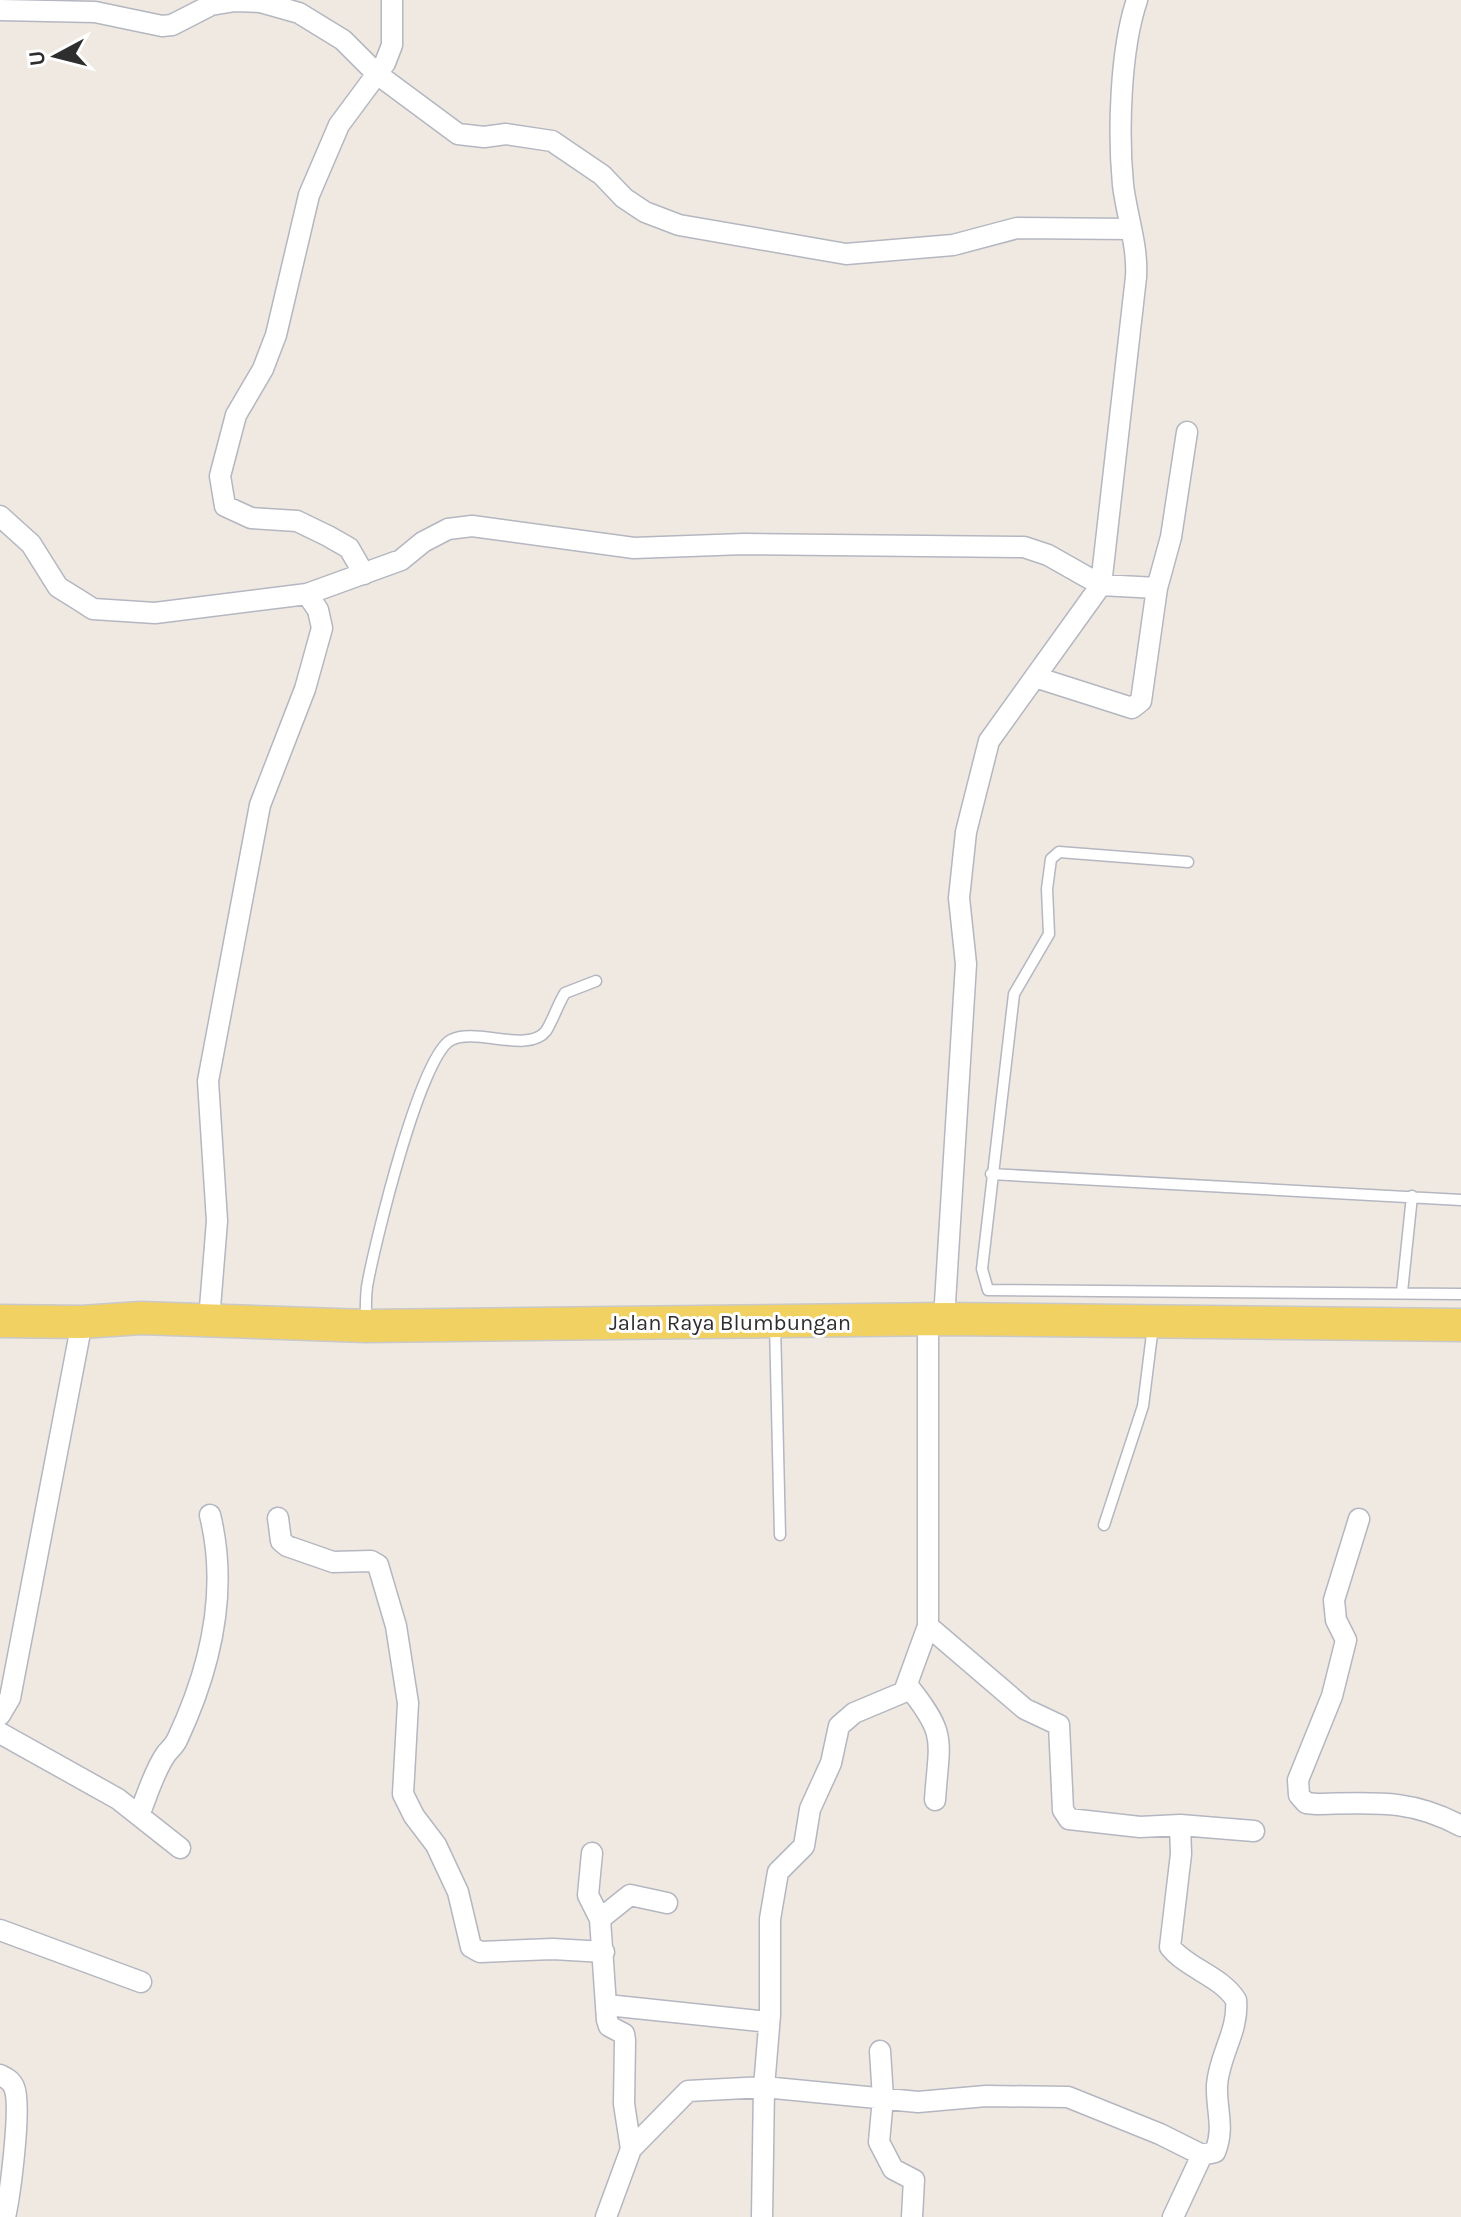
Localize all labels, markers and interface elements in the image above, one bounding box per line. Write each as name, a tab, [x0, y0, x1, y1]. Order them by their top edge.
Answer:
north arrow	[16, 16, 96, 96]
text: U	[23, 49, 51, 67]
street label: Jalan Raya Blumbungan	[609, 1310, 851, 1336]

